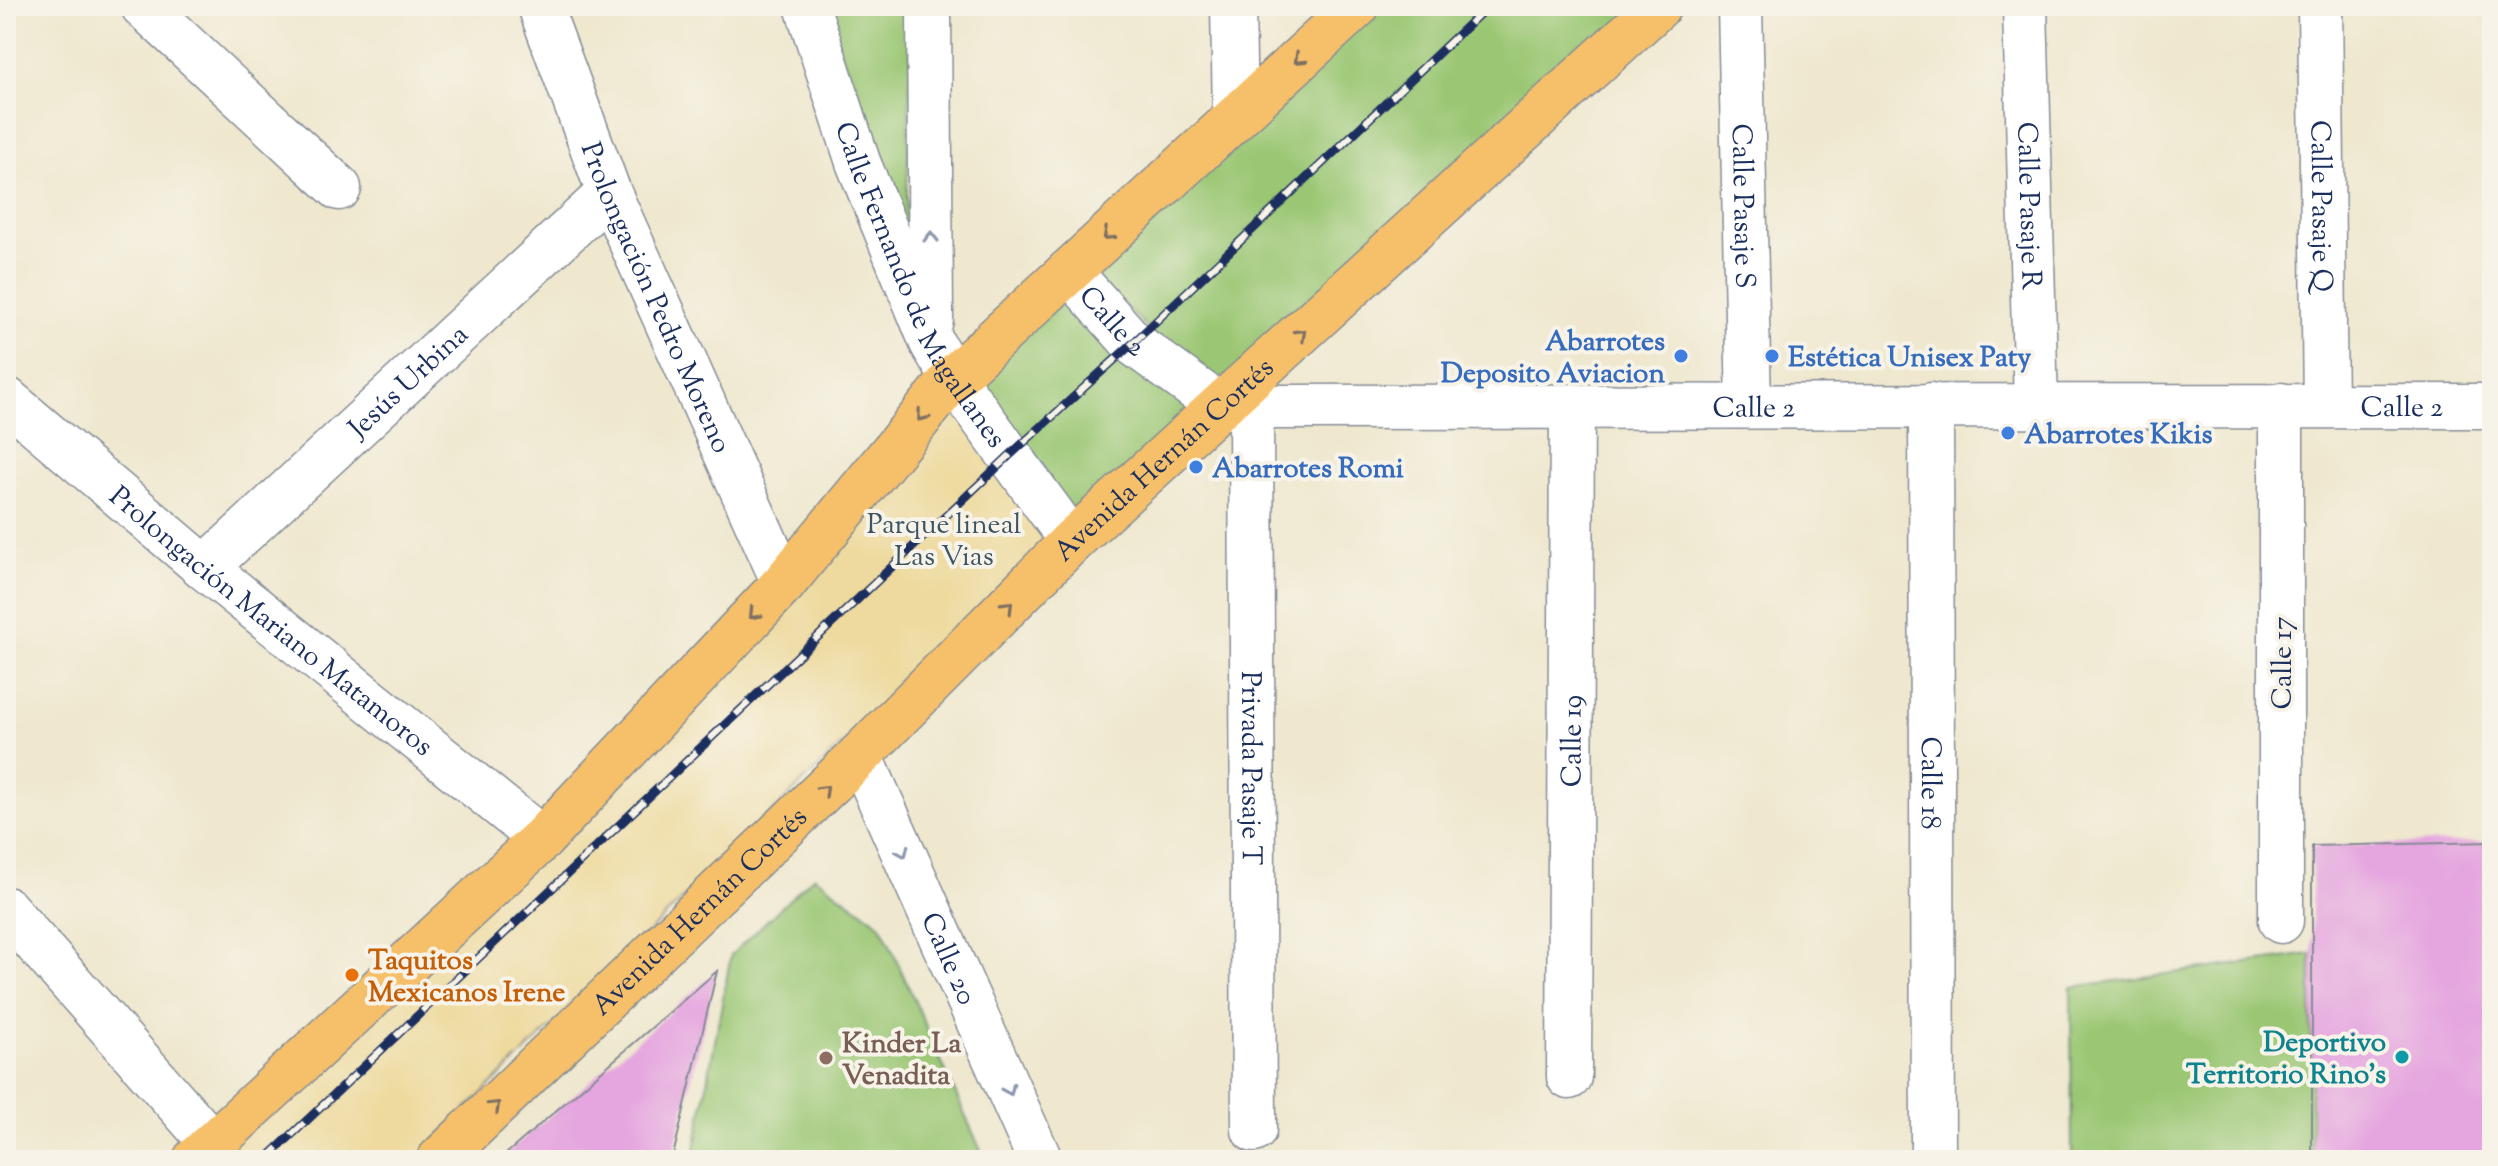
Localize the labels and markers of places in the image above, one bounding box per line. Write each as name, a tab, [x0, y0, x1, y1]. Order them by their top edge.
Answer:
place label: Abarrotes Deposito Aviacion	[1441, 323, 1665, 395]
place label: Estética Unisex Paty	[1788, 339, 2031, 379]
marker: Abarrotes Deposito Aviacion	[1672, 347, 1690, 365]
marker: Estética Unisex Paty	[1763, 347, 1781, 365]
place label: Abarrotes Kikis	[2024, 416, 2213, 456]
marker: Abarrotes Kikis	[1999, 424, 2017, 442]
place label: Abarrotes Romi	[1212, 450, 1404, 490]
marker: Abarrotes Romi	[1187, 458, 1205, 476]
place label: Taquitos Mexicanos Irene	[368, 942, 565, 1014]
marker: Taquitos Mexicanos Irene	[343, 966, 361, 984]
place label: Deportivo Territorio Rino's	[2186, 1024, 2386, 1096]
place label: Kinder La Venadita	[842, 1025, 961, 1097]
marker: Deportivo Territorio Rino's	[2393, 1048, 2411, 1066]
marker: Kinder La Venadita	[817, 1049, 835, 1067]

